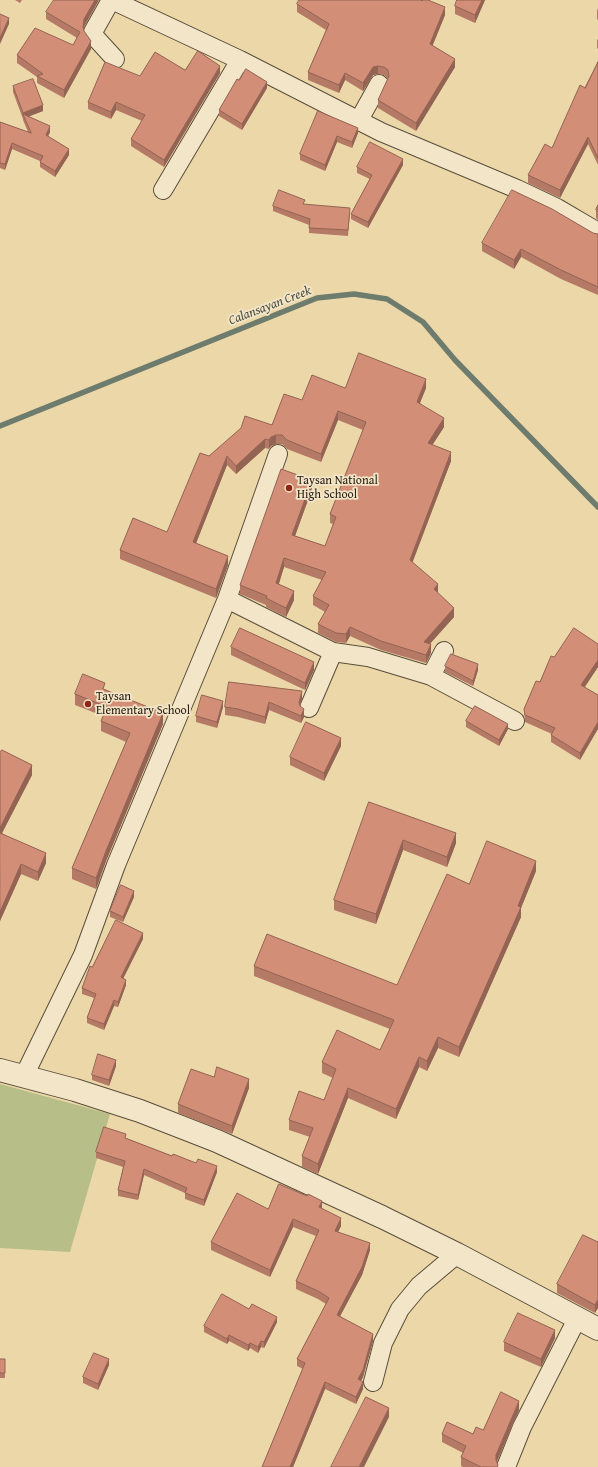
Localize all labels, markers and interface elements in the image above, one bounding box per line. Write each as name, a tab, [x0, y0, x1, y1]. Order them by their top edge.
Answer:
water label: Calansayan Creek	[227, 283, 313, 329]
place label: Taysan National High School	[297, 474, 378, 502]
marker: Taysan National High School	[284, 483, 294, 493]
place label: Taysan Elementary School	[96, 690, 190, 718]
marker: Taysan Elementary School	[83, 699, 93, 709]

